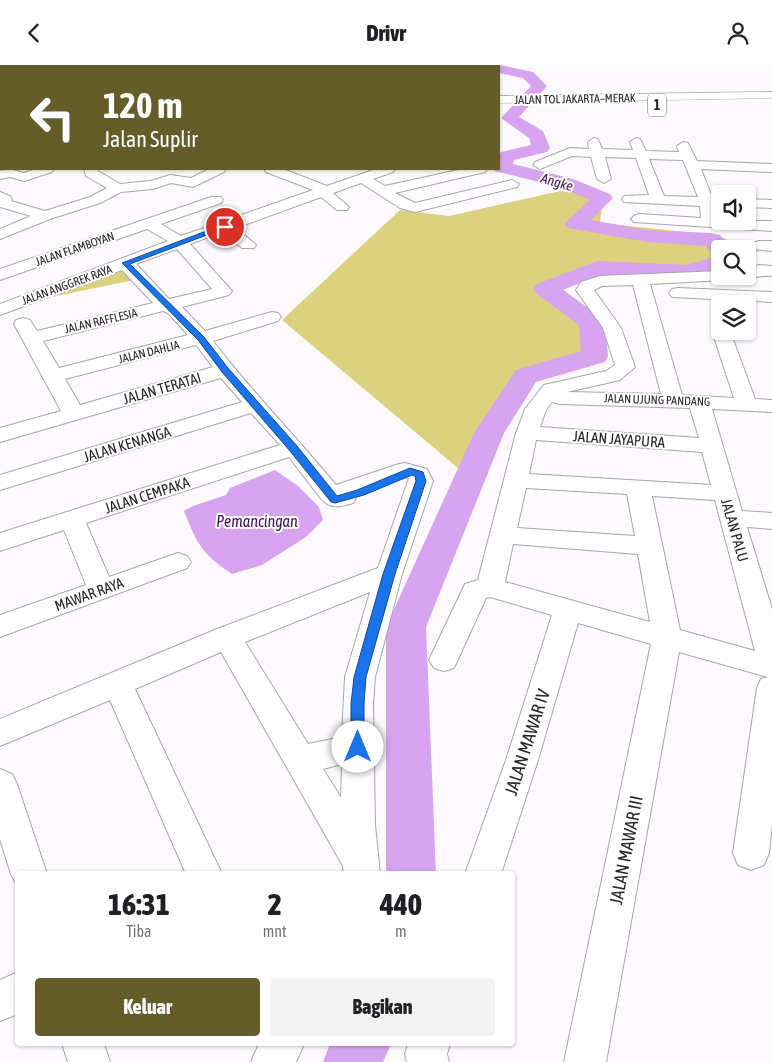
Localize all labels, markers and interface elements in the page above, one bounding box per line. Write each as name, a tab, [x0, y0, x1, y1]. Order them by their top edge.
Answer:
icon: back	[20, 19, 48, 47]
icon: person	[724, 19, 752, 47]
text: Drivr	[366, 20, 406, 46]
icon: left	[20, 85, 85, 150]
text: 120 m	[103, 85, 182, 125]
street label: JALAN TOL JAKARTA–MERAK	[514, 91, 636, 107]
road number: 1	[648, 93, 666, 117]
text: Jalan Suplir	[103, 126, 198, 152]
water label: Angke	[538, 170, 575, 194]
map controls	[711, 185, 756, 340]
button: sound	[711, 185, 756, 230]
pin	[204, 206, 246, 248]
icon: arrive	[211, 213, 239, 241]
street label: JALAN FLAMBOYAN	[34, 229, 116, 269]
button: search	[711, 240, 756, 285]
street label: JALAN ANGGREK RAYA	[20, 262, 114, 308]
button: layers	[711, 295, 756, 340]
street label: JALAN RAFFLESIA	[63, 306, 139, 336]
street label: JALAN DAHLIA	[117, 338, 181, 366]
street label: JALAN TERATAI	[121, 369, 203, 407]
street label: JALAN UJUNG PANDANG	[604, 391, 710, 409]
street label: JALAN KENANGA	[81, 422, 173, 465]
street label: JALAN JAYAPURA	[573, 427, 666, 451]
street label: JALAN CEMPAKA	[102, 473, 192, 517]
street label: JALAN PALU	[718, 496, 752, 564]
water label: Pemancingan	[216, 512, 298, 531]
street label: MAWAR RAYA	[52, 573, 126, 614]
street label: JALAN MAWAR IV	[500, 686, 554, 798]
position arrow	[331, 720, 383, 772]
street label: JALAN MAWAR III	[605, 794, 647, 906]
text: 16:31	[108, 887, 170, 921]
text: 2	[268, 887, 282, 921]
text: 440	[380, 887, 422, 921]
text: Tiba	[126, 922, 152, 940]
text: mnt	[263, 922, 287, 940]
text: m	[395, 922, 407, 940]
button: Keluar	[35, 978, 260, 1036]
button: Bagikan	[270, 978, 495, 1036]

